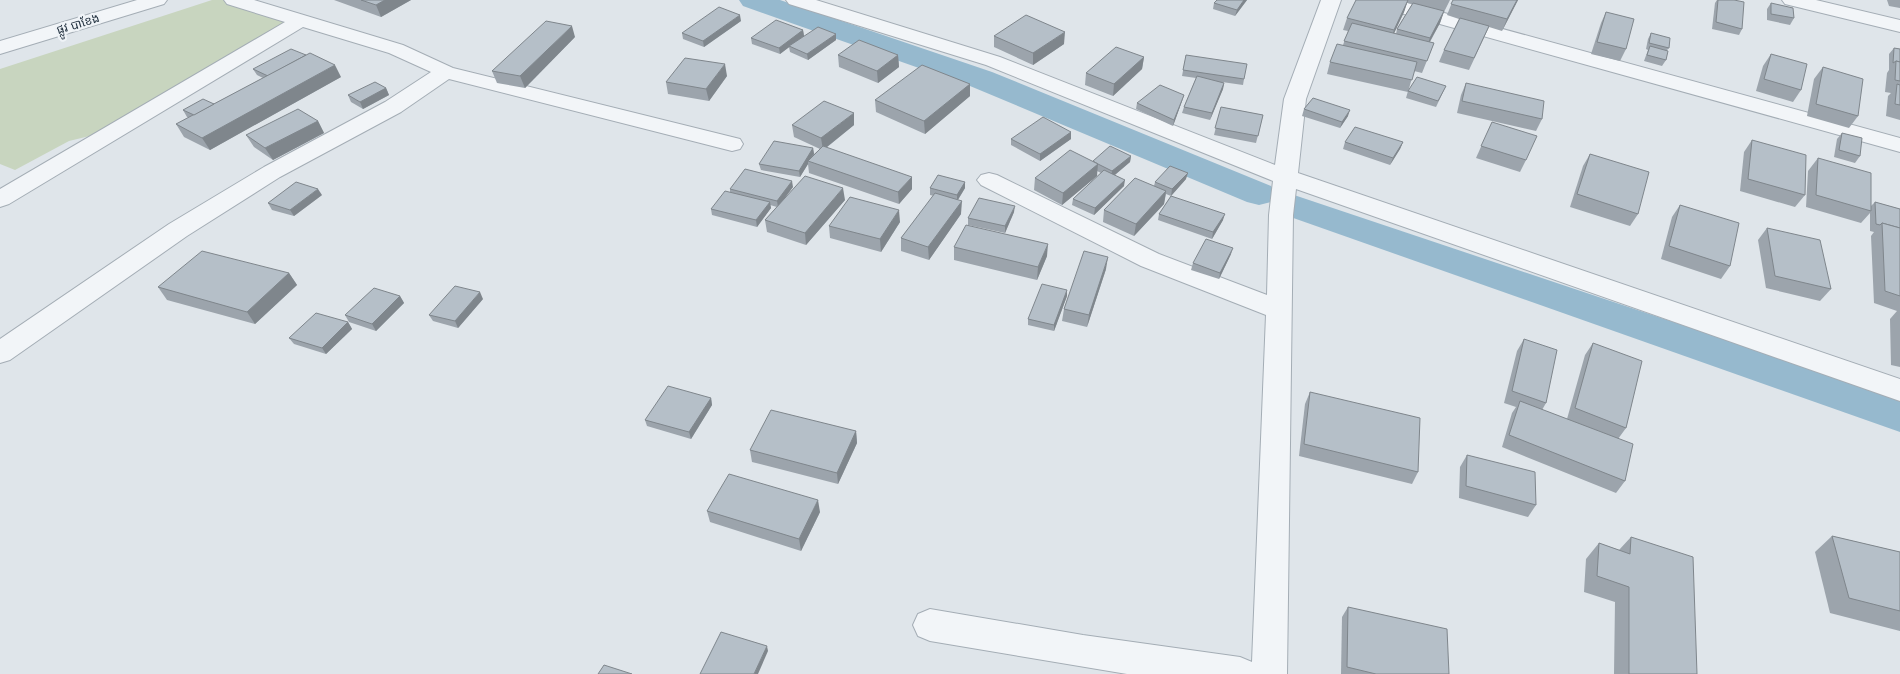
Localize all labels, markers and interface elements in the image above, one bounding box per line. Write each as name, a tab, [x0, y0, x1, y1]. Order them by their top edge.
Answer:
street label: ផ្លូវ បាខែង	[55, 11, 102, 41]

